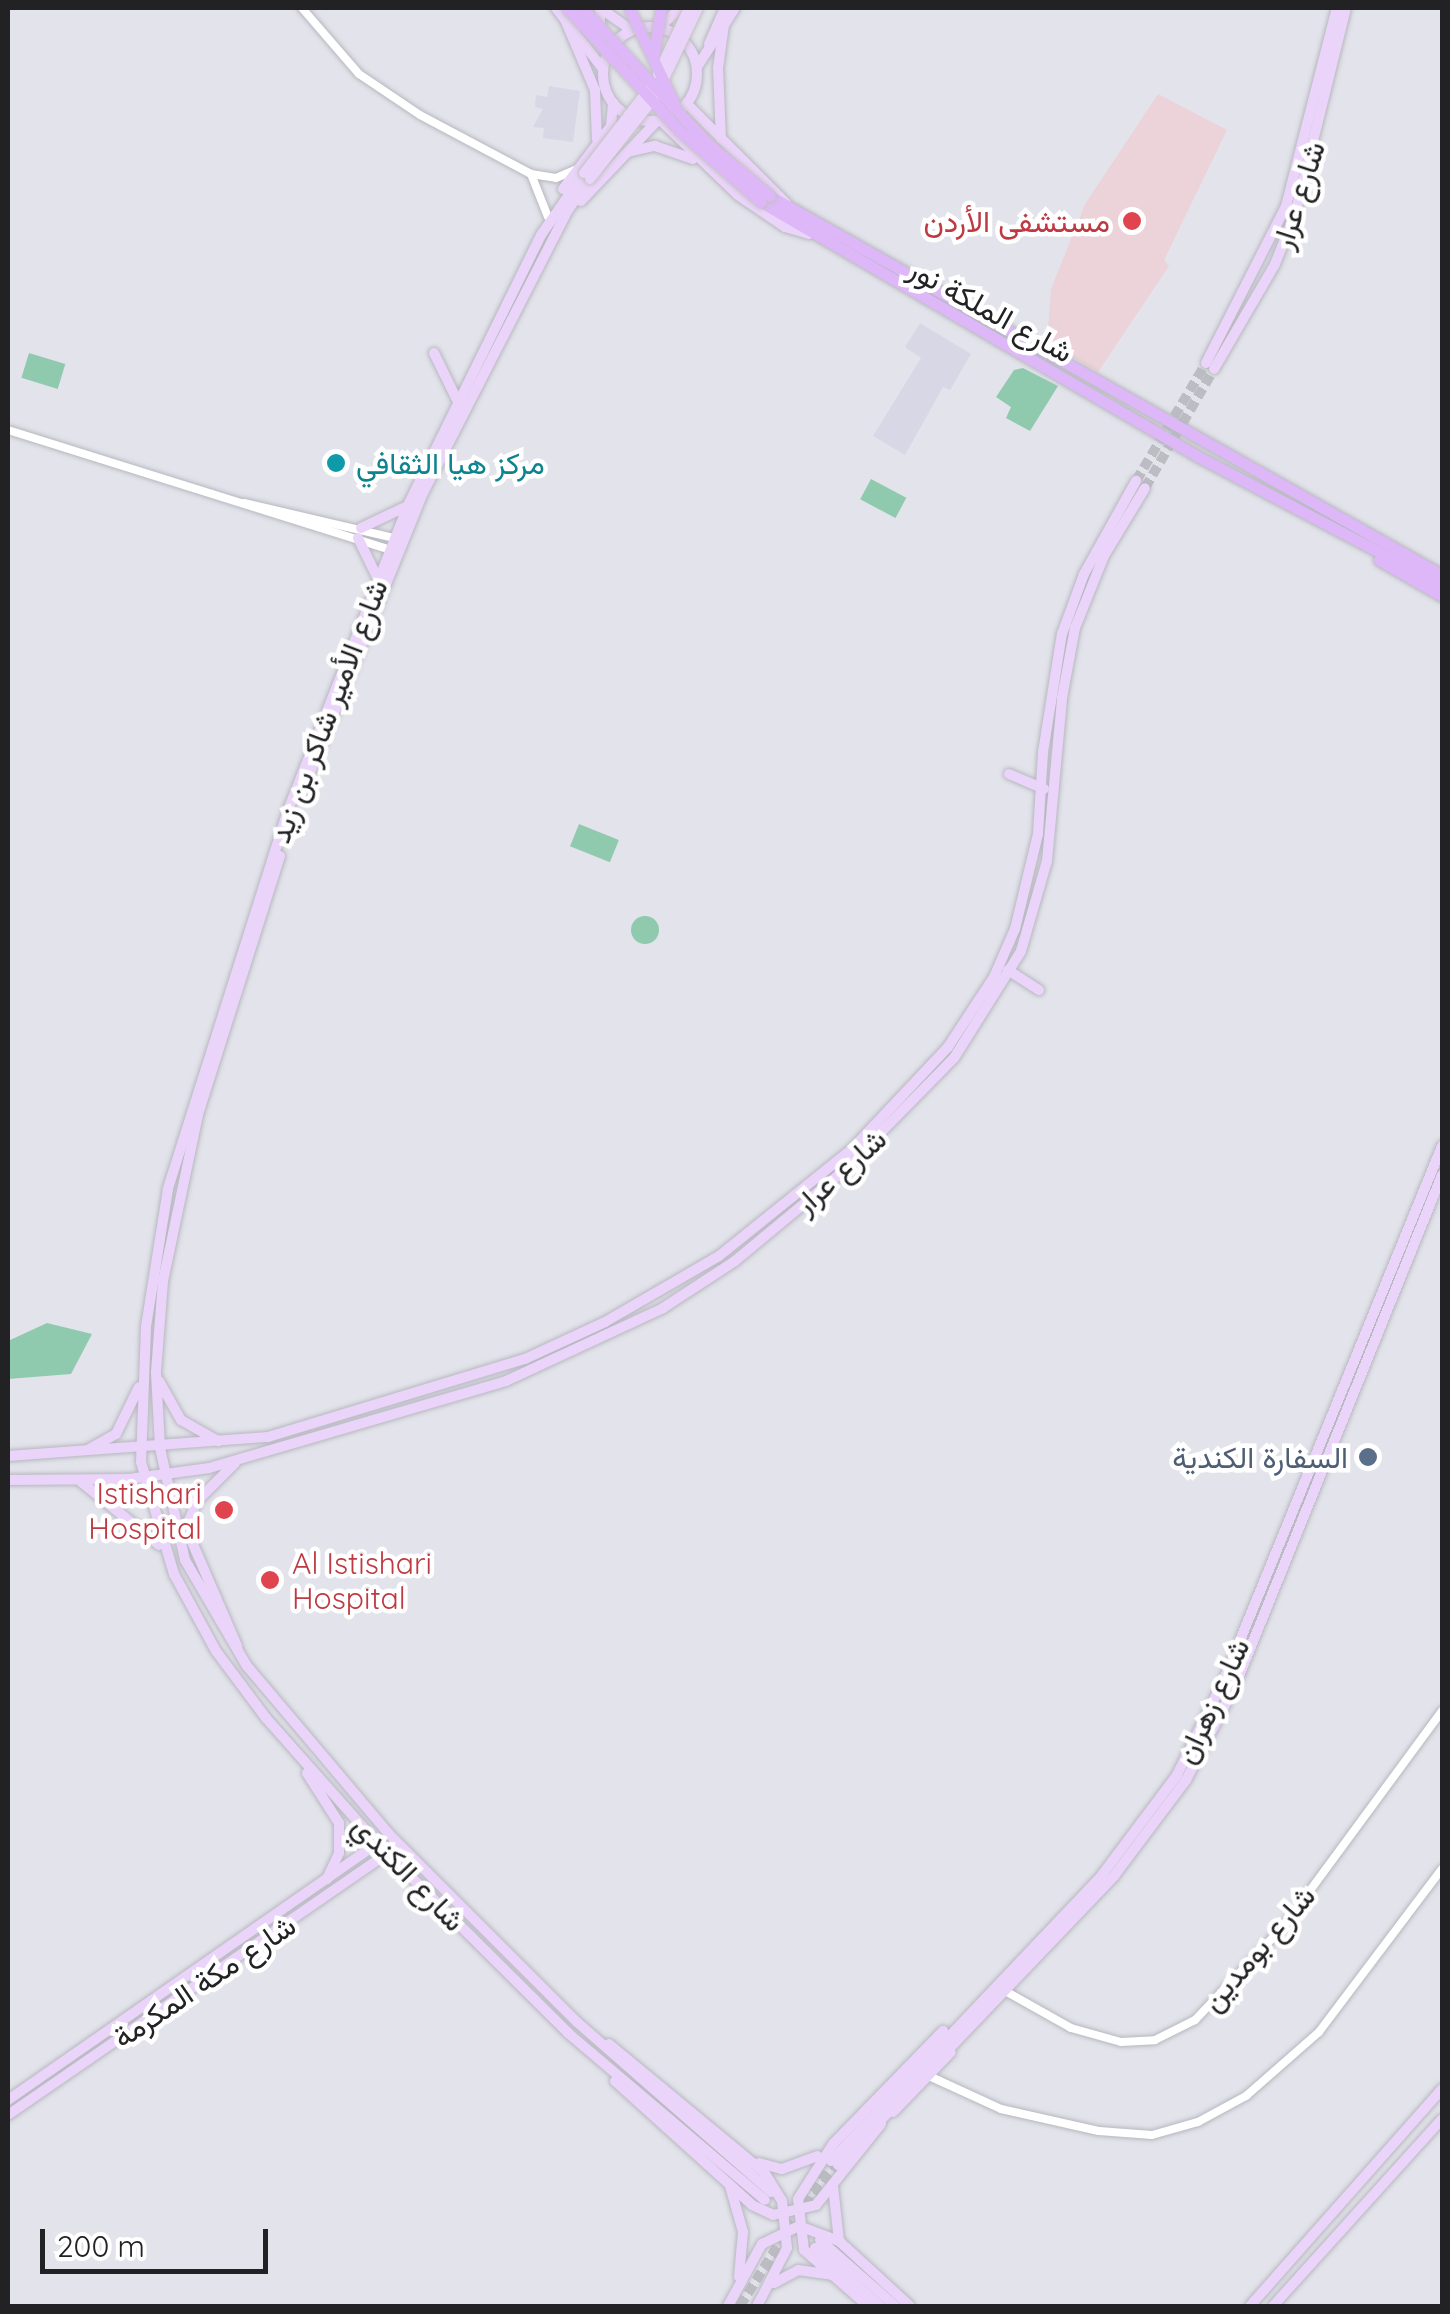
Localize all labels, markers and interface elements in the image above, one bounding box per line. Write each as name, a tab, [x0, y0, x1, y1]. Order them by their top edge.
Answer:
street label: شارع عرار	[1264, 137, 1332, 253]
place label: مستشفى الأردن	[923, 203, 1110, 239]
marker: مستشفى الأردن	[1119, 208, 1145, 234]
street label: شارع الملكة نور	[903, 250, 1079, 370]
place label: مركز هيا الثقافي	[356, 445, 545, 481]
marker: مركز هيا الثقافي	[325, 452, 347, 474]
street label: شارع الأمير شاكر بن زيد	[261, 574, 395, 848]
street label: شارع عرار	[787, 1121, 893, 1221]
place label: السفارة الكندية	[1172, 1439, 1348, 1475]
marker: السفارة الكندية	[1357, 1446, 1379, 1468]
place label: Istishari Hospital	[88, 1475, 202, 1546]
marker: Istishari Hospital	[211, 1497, 237, 1523]
place label: Al Istishari Hospital	[292, 1545, 432, 1616]
marker: Al Istishari Hospital	[257, 1567, 283, 1593]
street label: شارع زهران	[1167, 1633, 1257, 1769]
street label: شارع الكندي	[345, 1808, 473, 1938]
street label: شارع بومدين	[1194, 1878, 1322, 2018]
street label: شارع مكة المكرمة	[106, 1907, 302, 2055]
scale bar	[45, 2209, 272, 2271]
text: 200 m	[57, 2227, 145, 2265]

